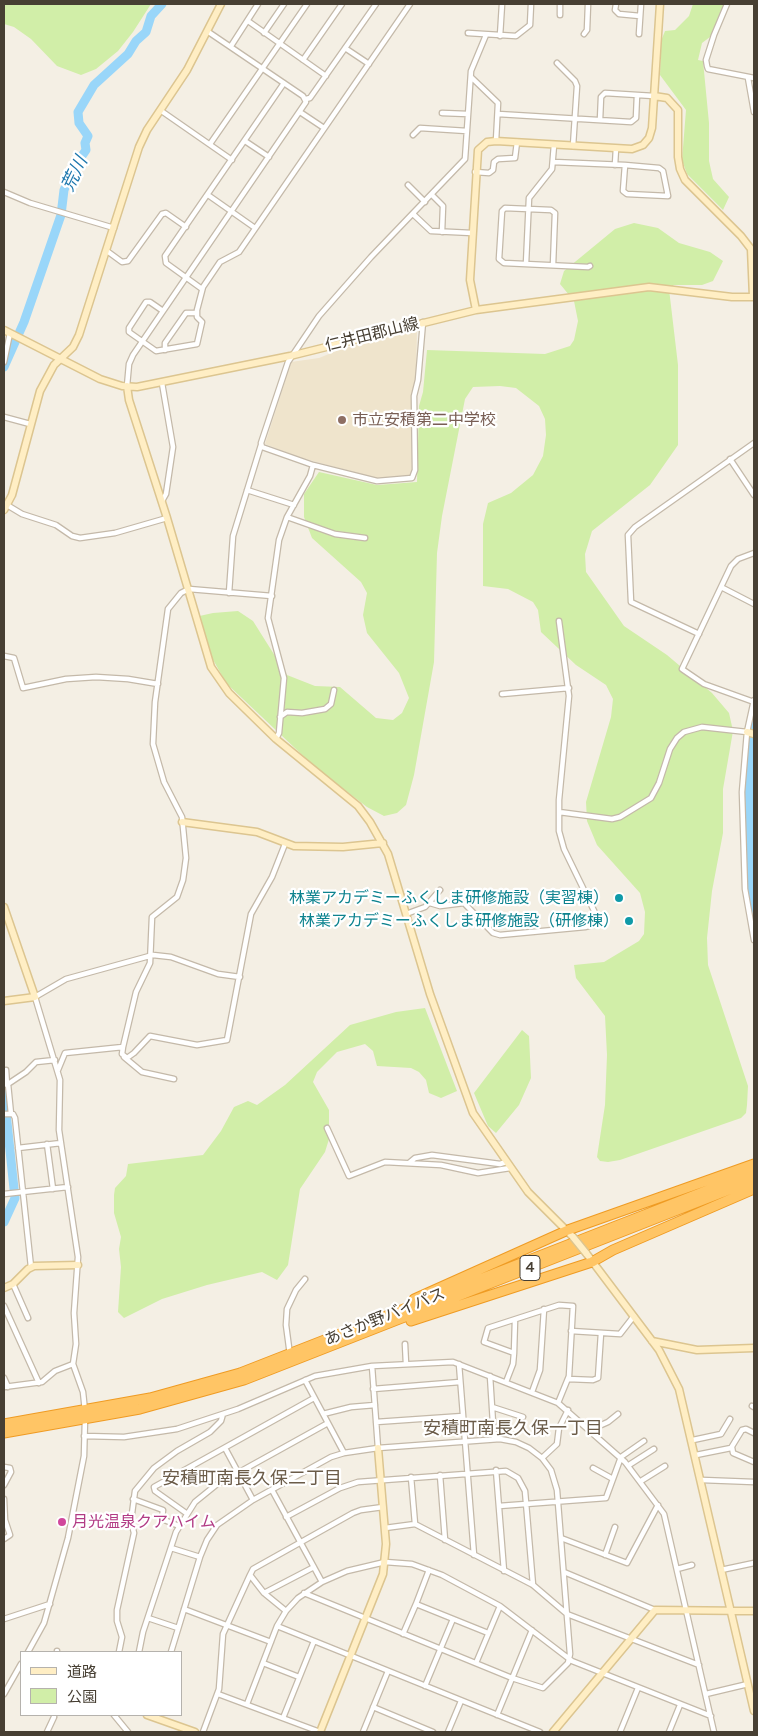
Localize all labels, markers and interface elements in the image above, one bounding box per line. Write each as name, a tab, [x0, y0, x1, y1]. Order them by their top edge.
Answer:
water label: 荒川	[57, 153, 93, 195]
street label: 仁井田郡山線	[323, 314, 421, 356]
place label: 市立安積第二中学校	[352, 410, 496, 430]
marker: 市立安積第二中学校	[336, 414, 348, 426]
place label: 林業アカデミーふくしま研修施設（実習棟）	[289, 888, 609, 908]
marker: 林業アカデミーふくしま研修施設（実習棟）	[613, 892, 625, 904]
place label: 林業アカデミーふくしま研修施設（研修棟）	[299, 911, 619, 931]
marker: 林業アカデミーふくしま研修施設（研修棟）	[623, 915, 635, 927]
road number: 4	[520, 1256, 540, 1280]
street label: あさか野バイパス	[322, 1284, 448, 1350]
district label: 安積町南長久保一丁目	[423, 1418, 603, 1440]
district label: 安積町南長久保二丁目	[162, 1468, 342, 1490]
place label: 月光温泉クアハイム	[72, 1512, 216, 1532]
marker: 月光温泉クアハイム	[56, 1516, 68, 1528]
legend	[20, 1651, 182, 1716]
text: 道路	[67, 1663, 97, 1681]
text: 公園	[67, 1688, 97, 1706]

